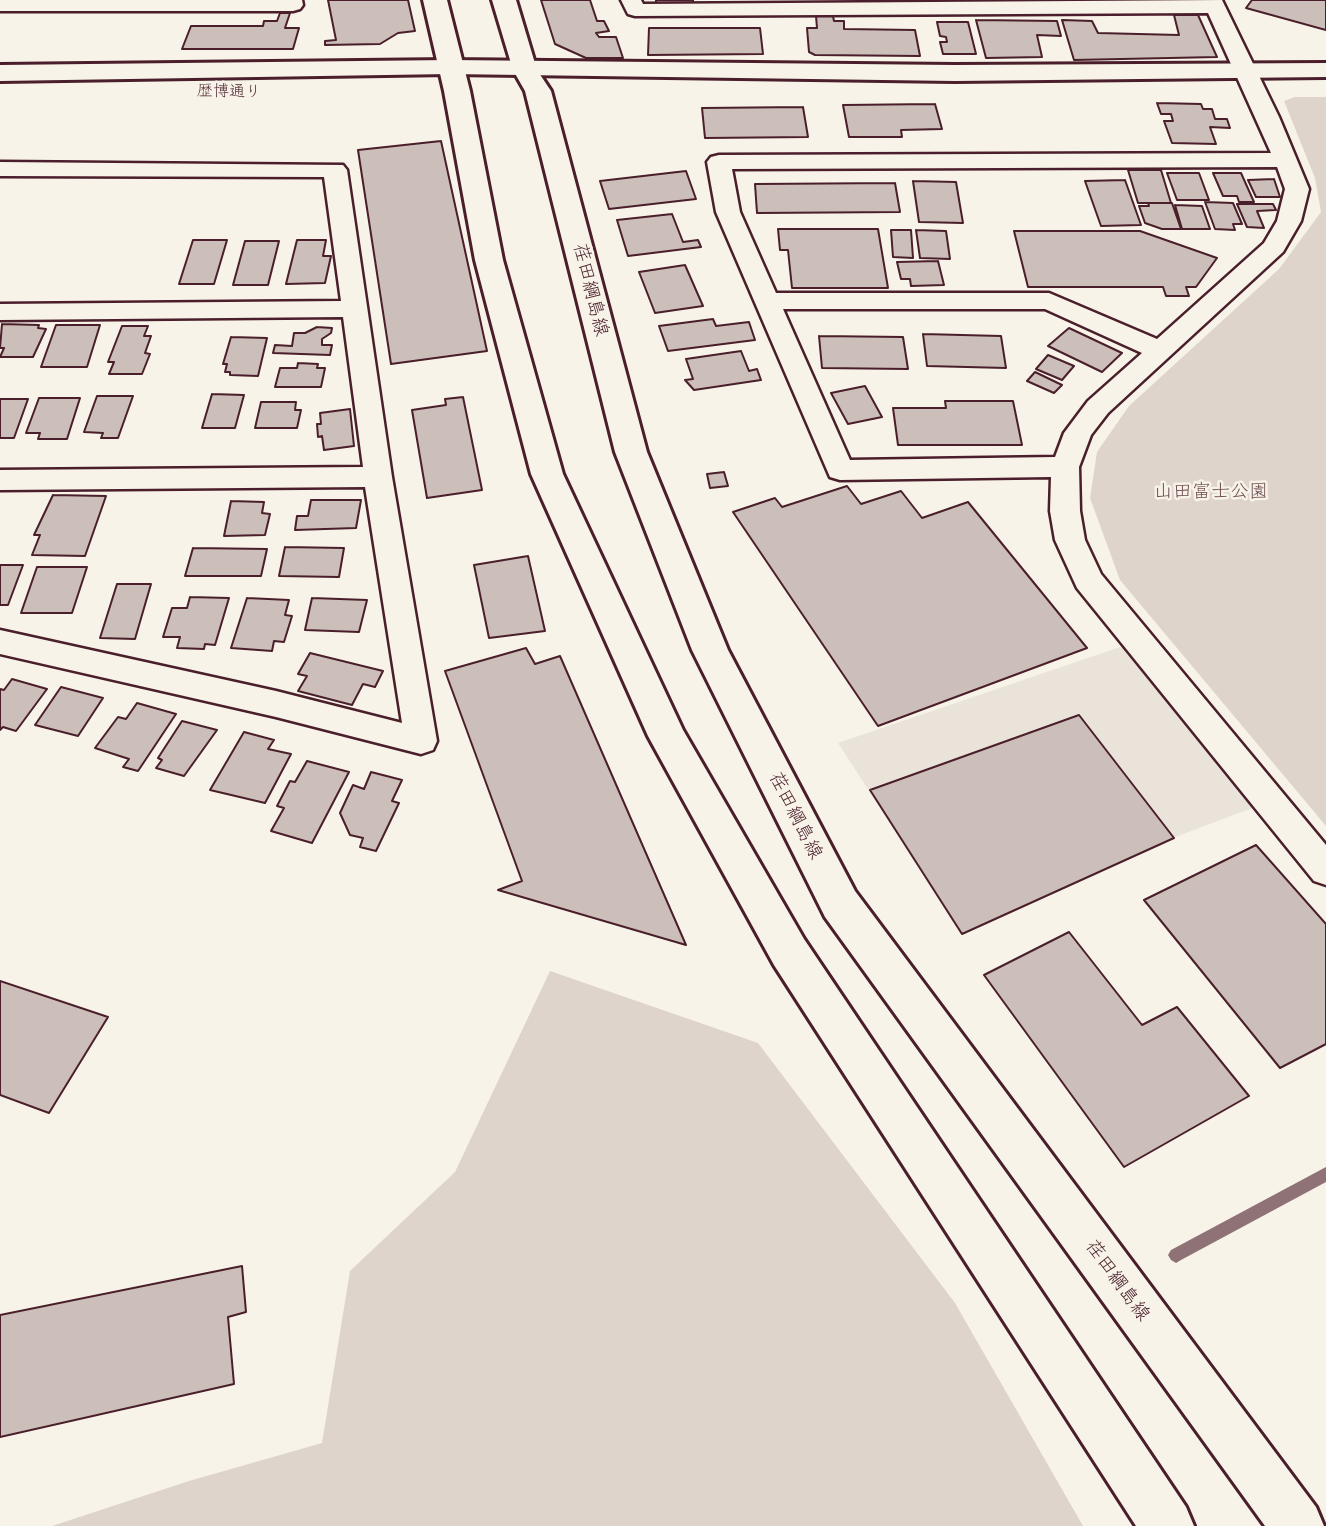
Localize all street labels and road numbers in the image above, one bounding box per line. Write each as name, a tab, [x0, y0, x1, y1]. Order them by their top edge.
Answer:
street label: 歴博通り	[197, 82, 261, 102]
street label: 荏田綱島線	[567, 241, 613, 339]
street label: 荏田綱島線	[763, 769, 827, 863]
street label: 荏田綱島線	[1080, 1236, 1154, 1326]

